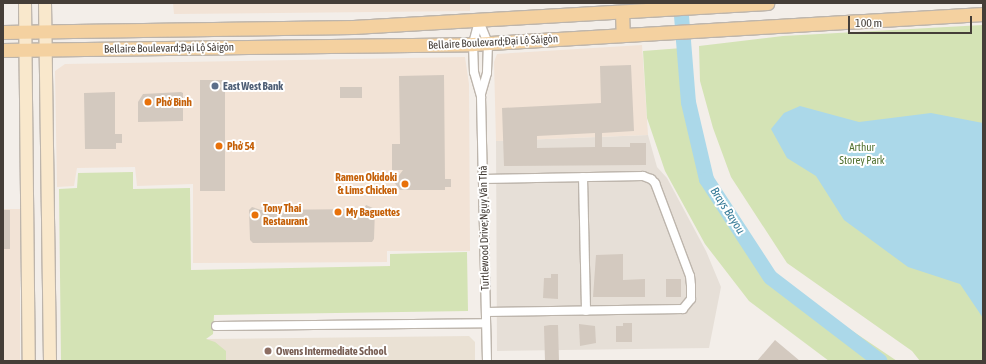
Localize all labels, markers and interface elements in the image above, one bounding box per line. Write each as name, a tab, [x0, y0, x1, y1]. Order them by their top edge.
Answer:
scale bar	[850, 8, 974, 34]
text: 100 m	[855, 16, 882, 30]
street label: Bellaire Boulevard;Đại Lộ Sàigòn	[428, 32, 558, 52]
street label: Bellaire Boulevard;Đại Lộ Sàigòn	[104, 40, 234, 56]
place label: East West Bank	[223, 79, 283, 93]
marker: East West Bank	[210, 81, 220, 91]
place label: Phở Bình	[156, 95, 192, 109]
marker: Phở Bình	[143, 97, 153, 107]
place label: Phở 54	[227, 139, 255, 153]
marker: Phở 54	[214, 141, 224, 151]
park label: Arthur Storey Park	[839, 141, 885, 167]
street label: Turtlewood Drive;Ngụy Văn Thà	[476, 165, 492, 291]
place label: Ramen Okidoki & Lims Chicken	[335, 171, 397, 197]
marker: Ramen Okidoki & Lims Chicken	[400, 179, 410, 189]
water label: Brays Bayou	[707, 185, 747, 237]
place label: Tony Thai Restaurant	[263, 202, 308, 228]
place label: My Baguettes	[346, 205, 400, 219]
marker: My Baguettes	[333, 207, 343, 217]
marker: Tony Thai Restaurant	[250, 210, 260, 220]
place label: Owens Intermediate School	[276, 344, 387, 358]
marker: Owens Intermediate School	[263, 346, 273, 356]

